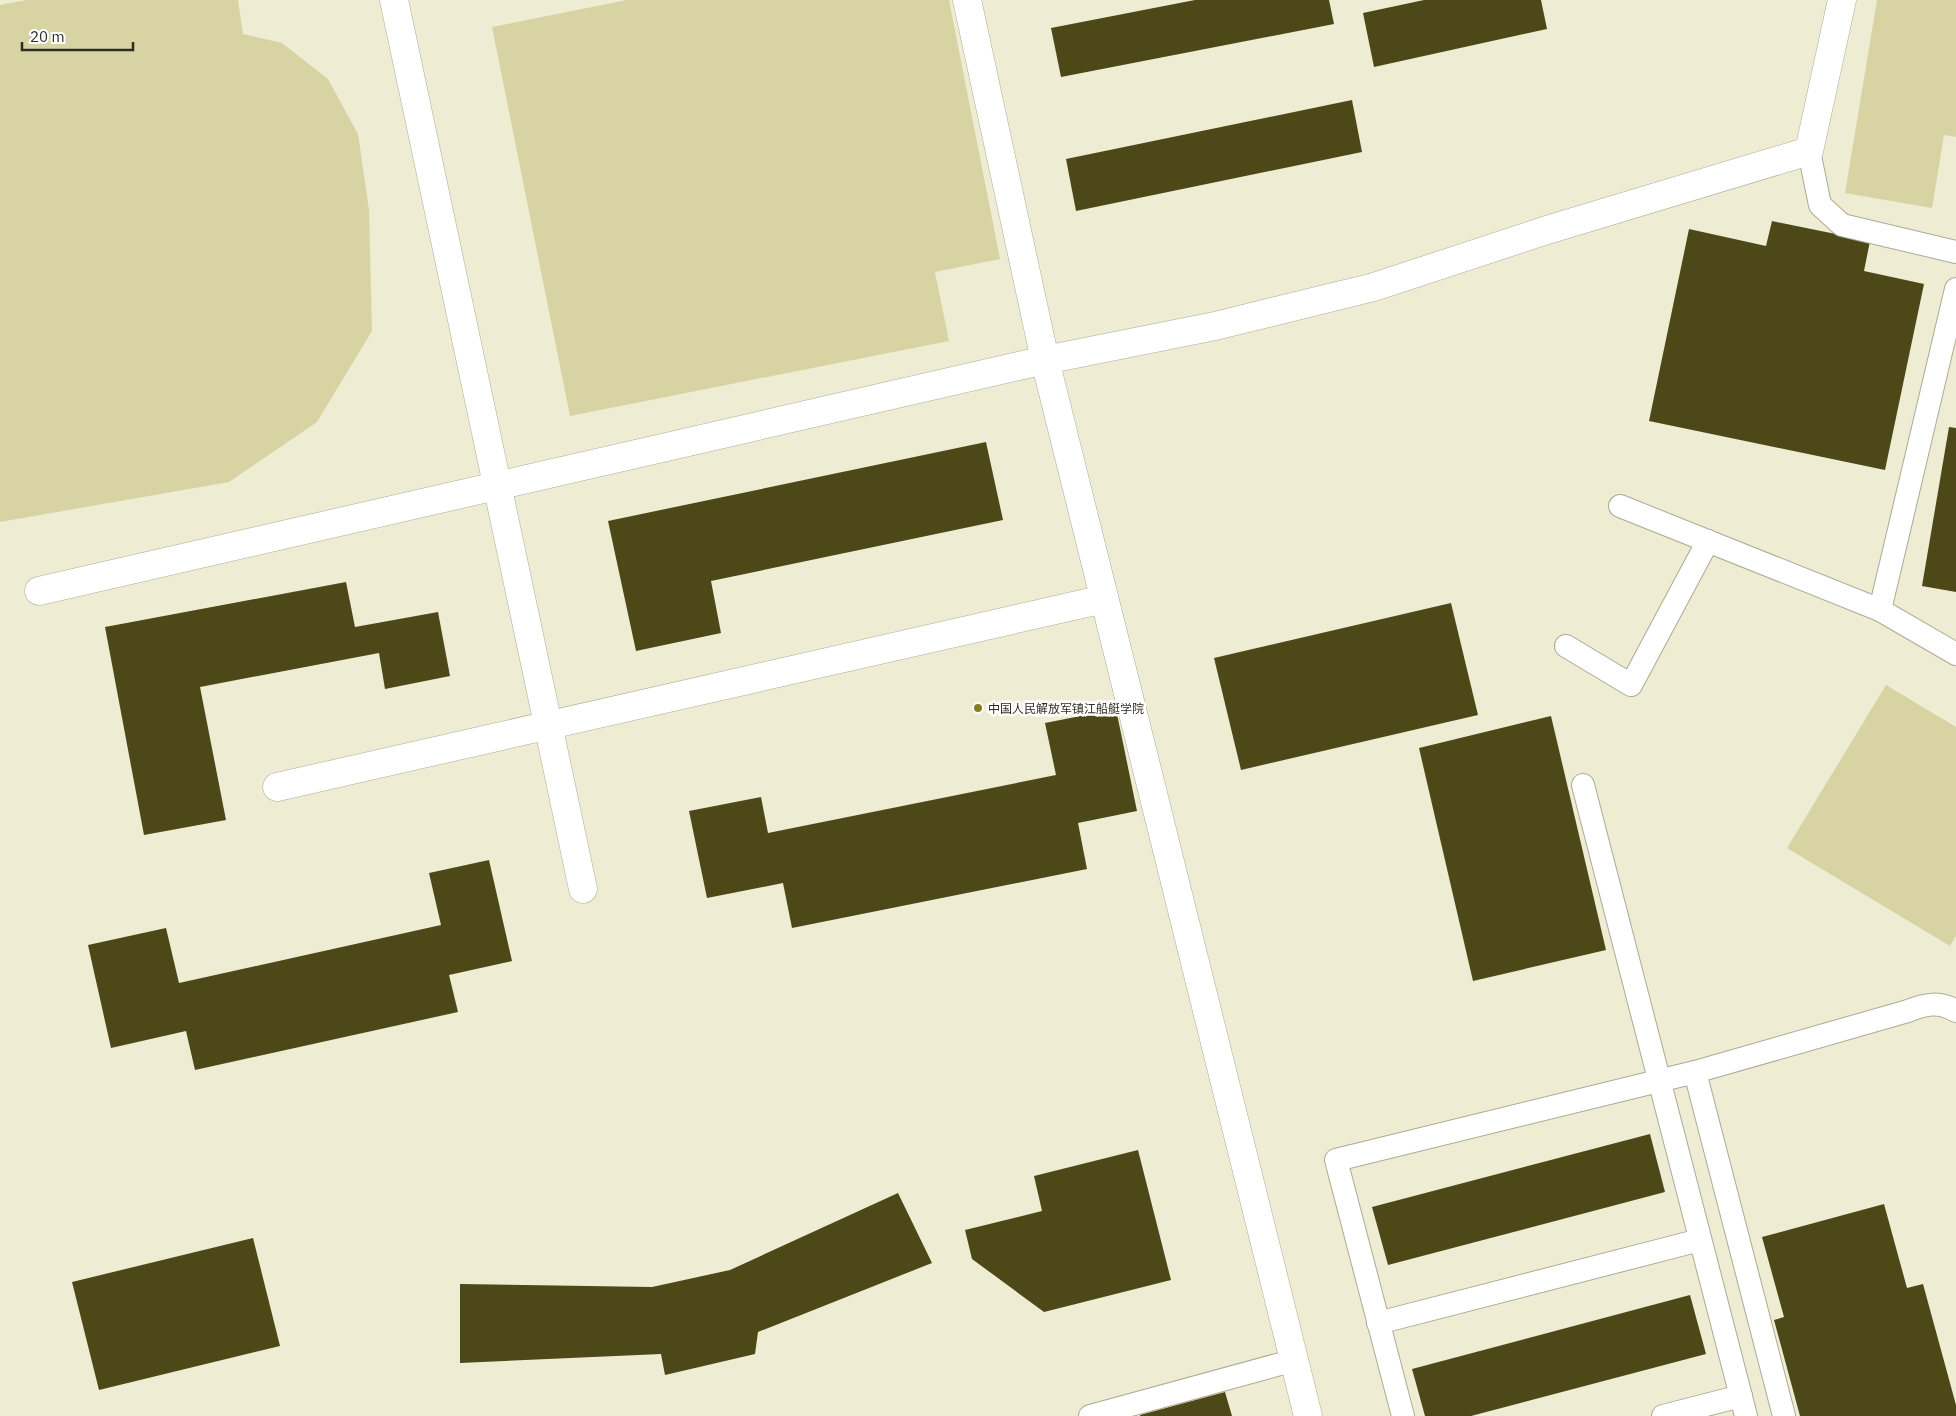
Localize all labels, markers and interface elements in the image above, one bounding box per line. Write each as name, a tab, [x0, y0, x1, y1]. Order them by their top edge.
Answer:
scale bar	[22, 20, 134, 52]
text: 20 m	[30, 27, 65, 46]
place label: 中国人民解放军镇江船艇学院	[988, 701, 1144, 716]
marker: 中国人民解放军镇江船艇学院	[972, 702, 984, 714]

